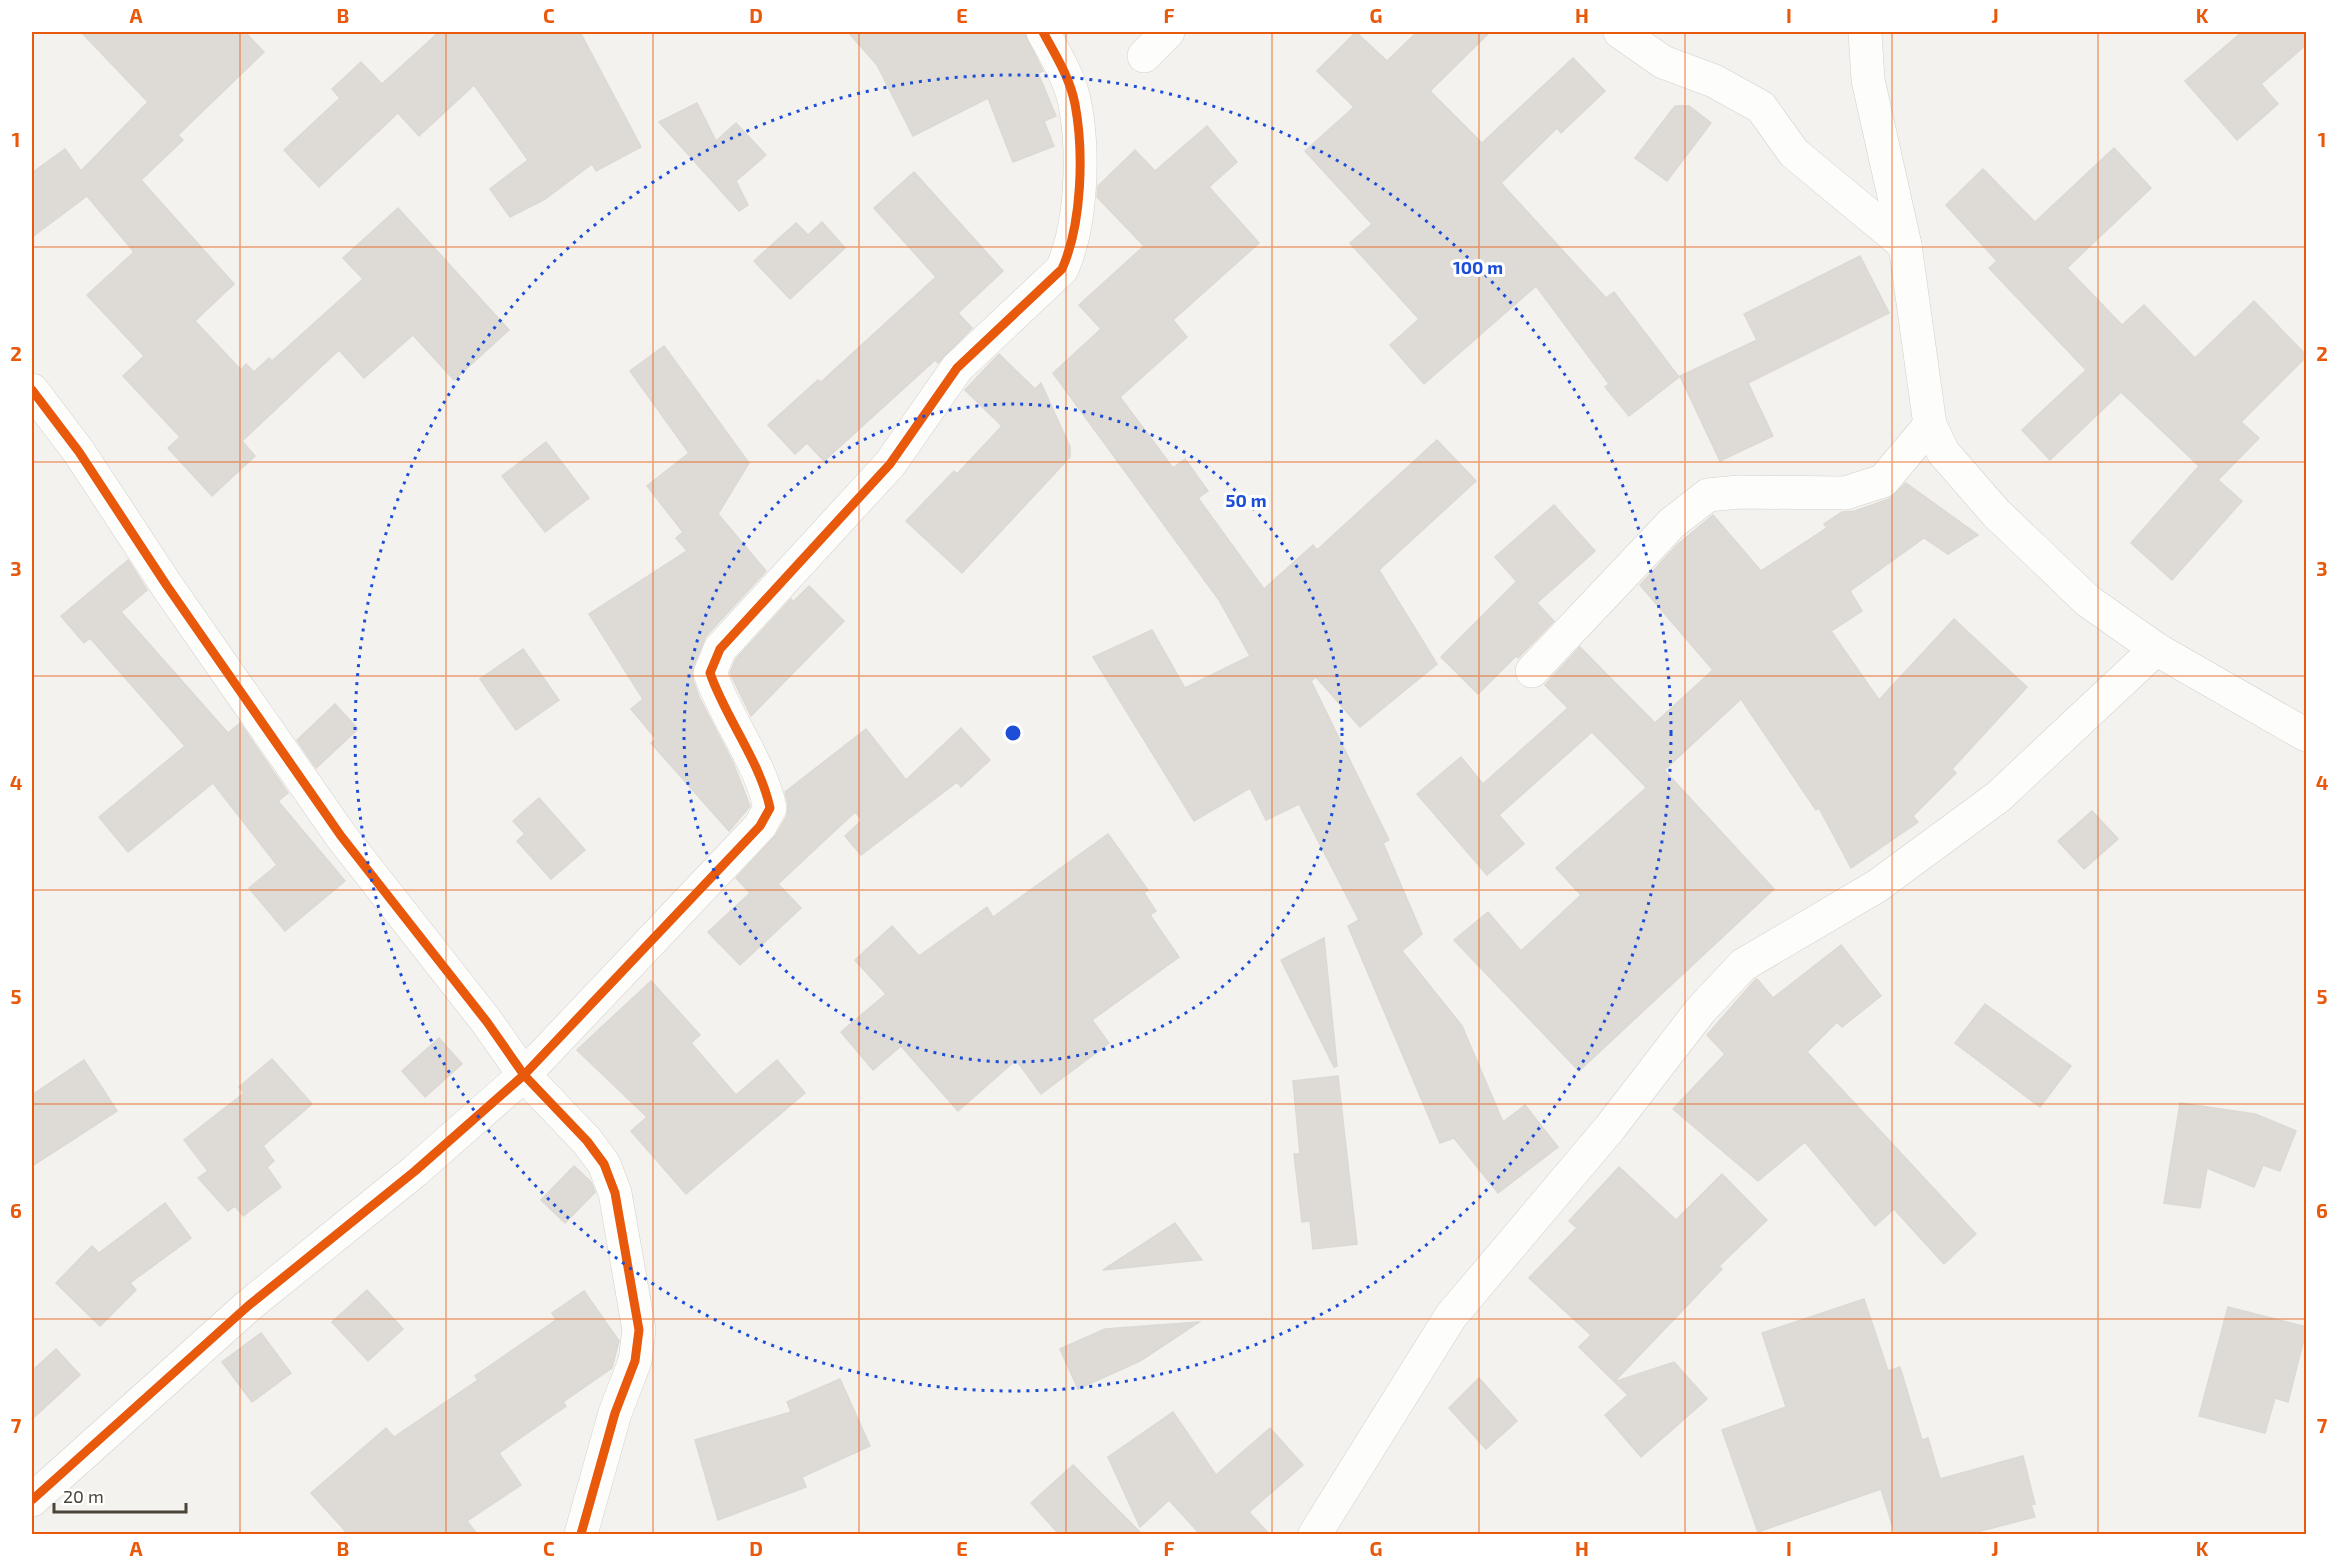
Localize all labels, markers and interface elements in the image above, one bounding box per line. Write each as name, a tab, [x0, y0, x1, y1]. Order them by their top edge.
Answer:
text: A	[129, 3, 143, 27]
text: B	[337, 3, 349, 27]
text: C	[543, 3, 555, 27]
text: D	[749, 3, 763, 27]
text: E	[956, 3, 968, 27]
text: F	[1163, 3, 1175, 27]
text: G	[1370, 3, 1382, 27]
text: H	[1575, 3, 1589, 27]
text: I	[1786, 3, 1792, 27]
text: J	[1991, 3, 1999, 27]
text: K	[2196, 3, 2209, 27]
text: 1	[12, 127, 20, 151]
text: 1	[2318, 127, 2326, 151]
text: 100 m	[1453, 256, 1503, 278]
text: 2	[10, 341, 22, 365]
text: 2	[2316, 341, 2328, 365]
text: 50 m	[1225, 489, 1267, 511]
text: 3	[10, 556, 22, 580]
text: 3	[2316, 556, 2328, 580]
centre of rings	[1003, 723, 1023, 743]
text: 4	[10, 770, 23, 794]
text: 4	[2316, 770, 2329, 794]
text: 5	[10, 984, 22, 1008]
text: 5	[2316, 984, 2328, 1008]
text: 6	[10, 1198, 22, 1222]
text: 6	[2316, 1198, 2328, 1222]
text: 7	[11, 1413, 22, 1437]
text: 7	[2317, 1413, 2328, 1437]
scale bar	[54, 1476, 186, 1514]
text: 20 m	[63, 1485, 104, 1507]
text: A	[129, 1536, 143, 1560]
text: B	[337, 1536, 349, 1560]
text: C	[543, 1536, 555, 1560]
text: D	[749, 1536, 763, 1560]
text: E	[956, 1536, 968, 1560]
text: F	[1163, 1536, 1175, 1560]
text: G	[1370, 1536, 1382, 1560]
text: H	[1575, 1536, 1589, 1560]
text: I	[1786, 1536, 1792, 1560]
text: J	[1991, 1536, 1999, 1560]
text: K	[2196, 1536, 2209, 1560]

